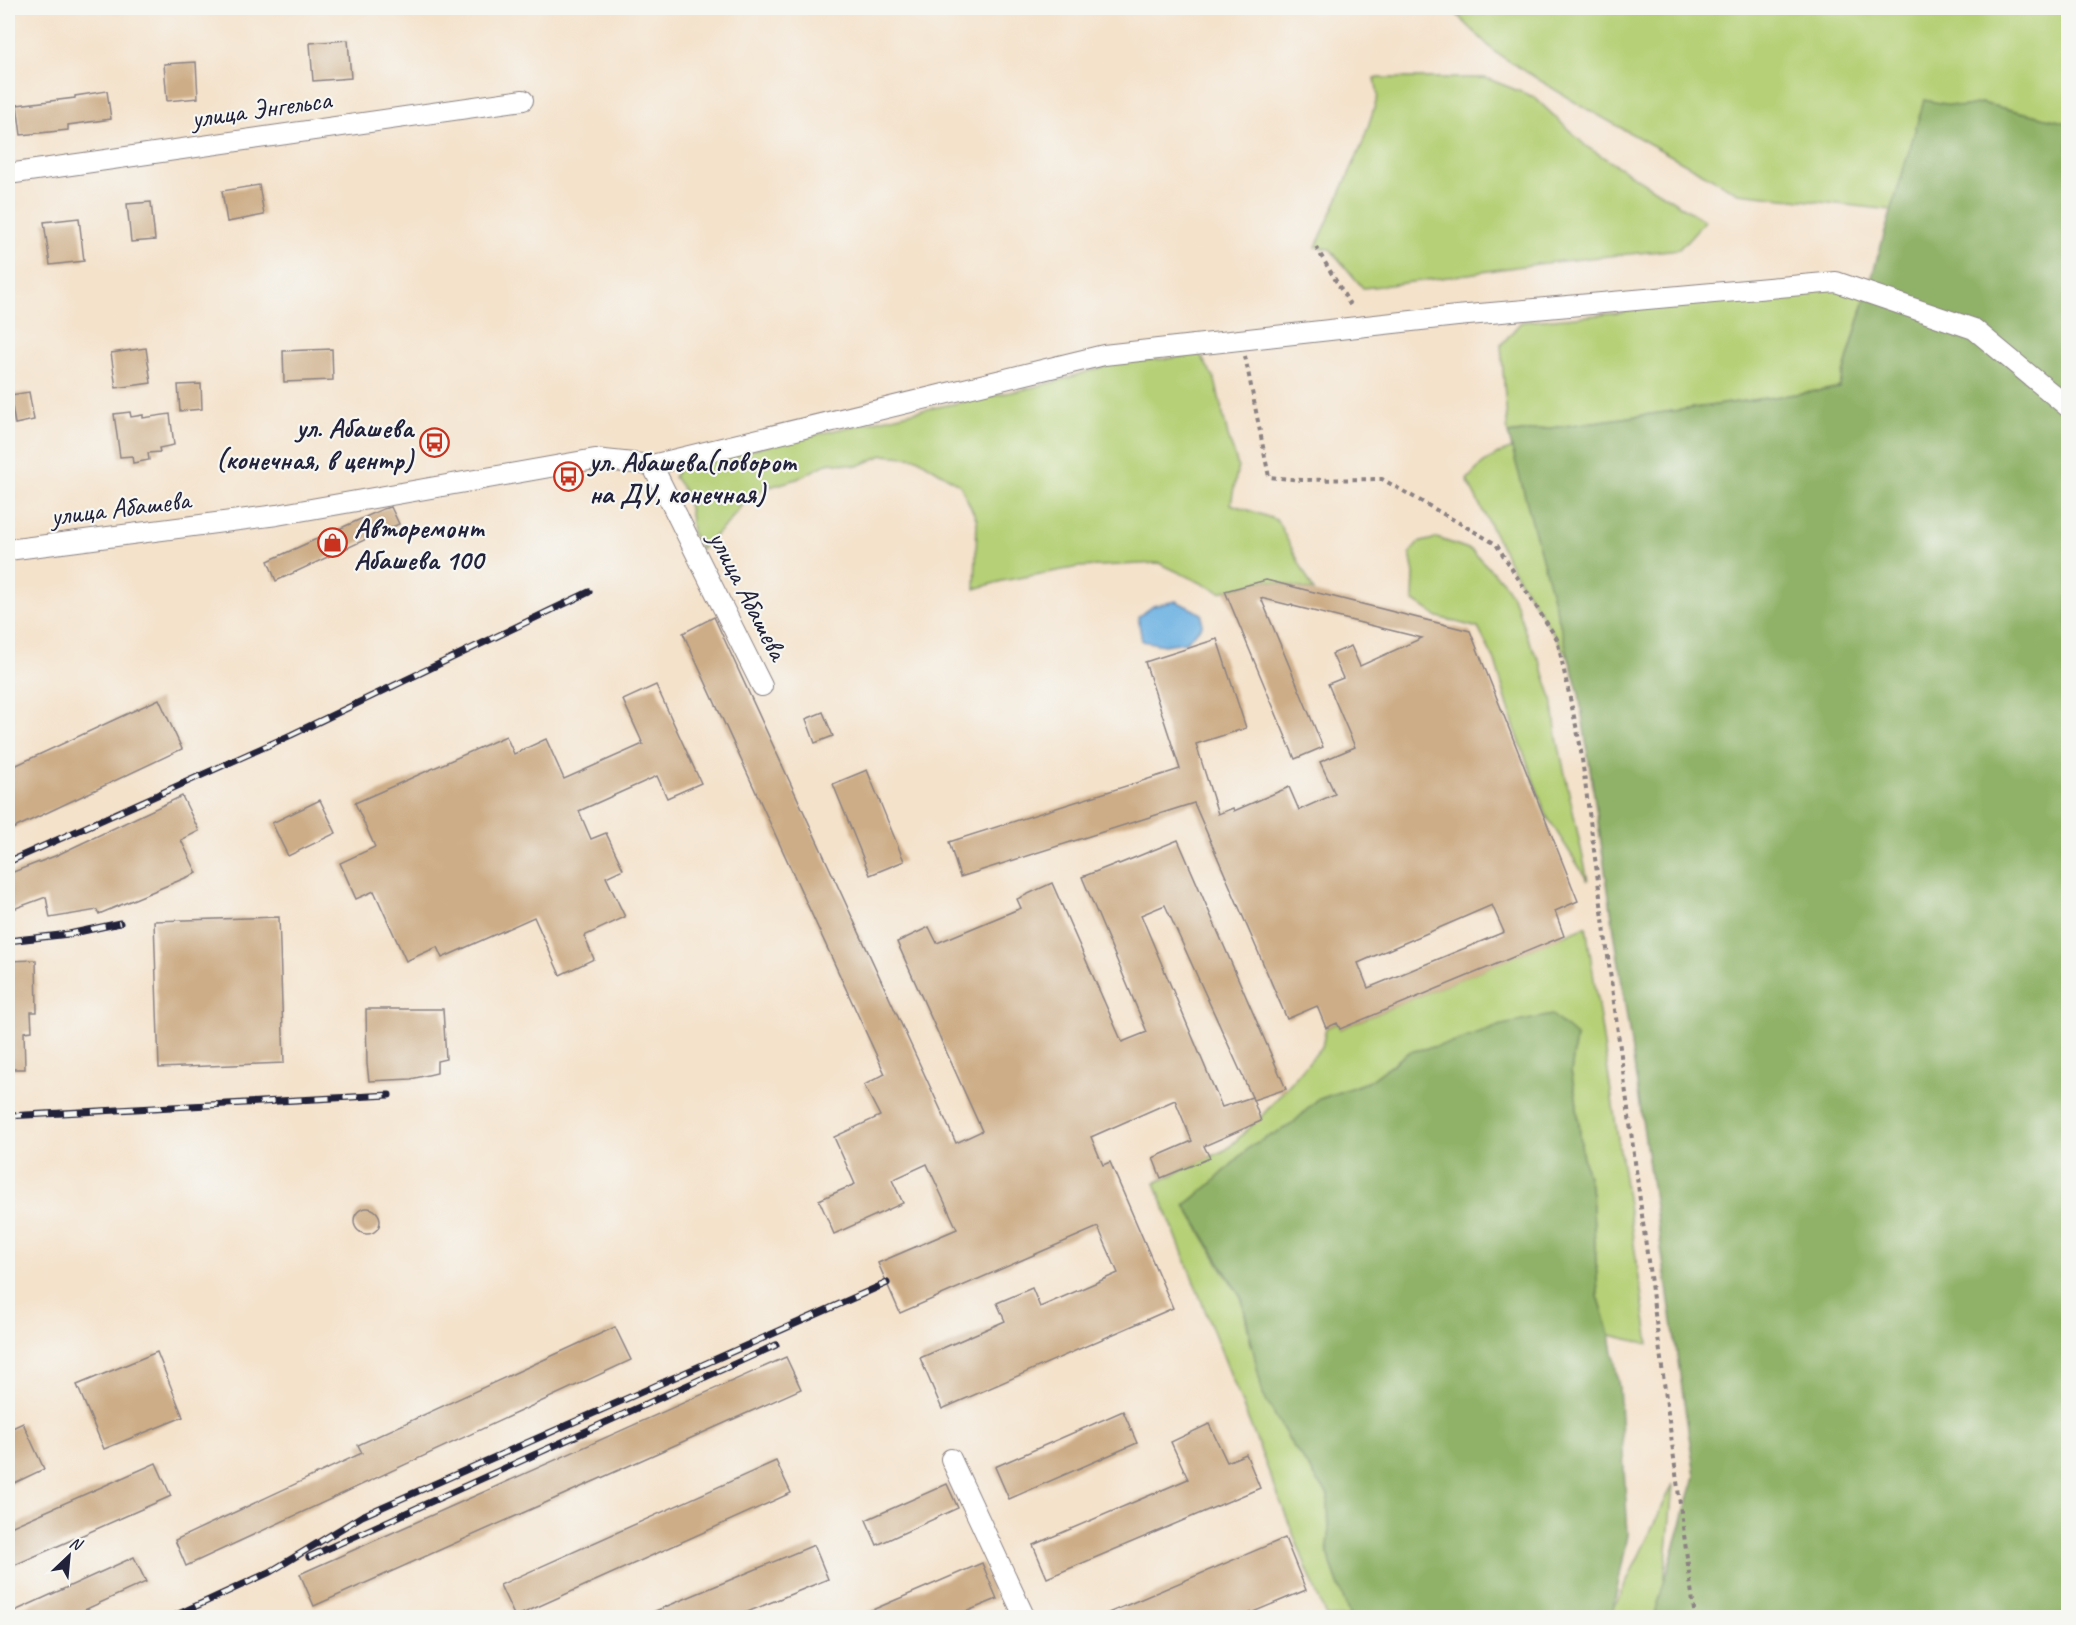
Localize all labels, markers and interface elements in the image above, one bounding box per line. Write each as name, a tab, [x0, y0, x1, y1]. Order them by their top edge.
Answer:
street label: улица Энгельса	[187, 81, 335, 136]
place label: ул. Абашева (конечная, в центр)	[216, 410, 416, 477]
bus stop icon: ул. Абашева (конечная, в центр)	[418, 427, 450, 459]
place label: ул. Абашева(поворот на ДУ, конечная)	[586, 444, 797, 511]
bus stop icon: ул. Абашева(поворот на ДУ, конечная)	[552, 461, 584, 493]
street label: улица Абашева	[46, 481, 194, 534]
place label: Авторемонт Абашева 100	[354, 510, 486, 577]
street label: улица Абашева	[700, 523, 797, 668]
shop icon: Авторемонт Абашева 100	[317, 527, 349, 559]
north arrow	[39, 1526, 99, 1586]
text: N	[66, 1532, 87, 1556]

